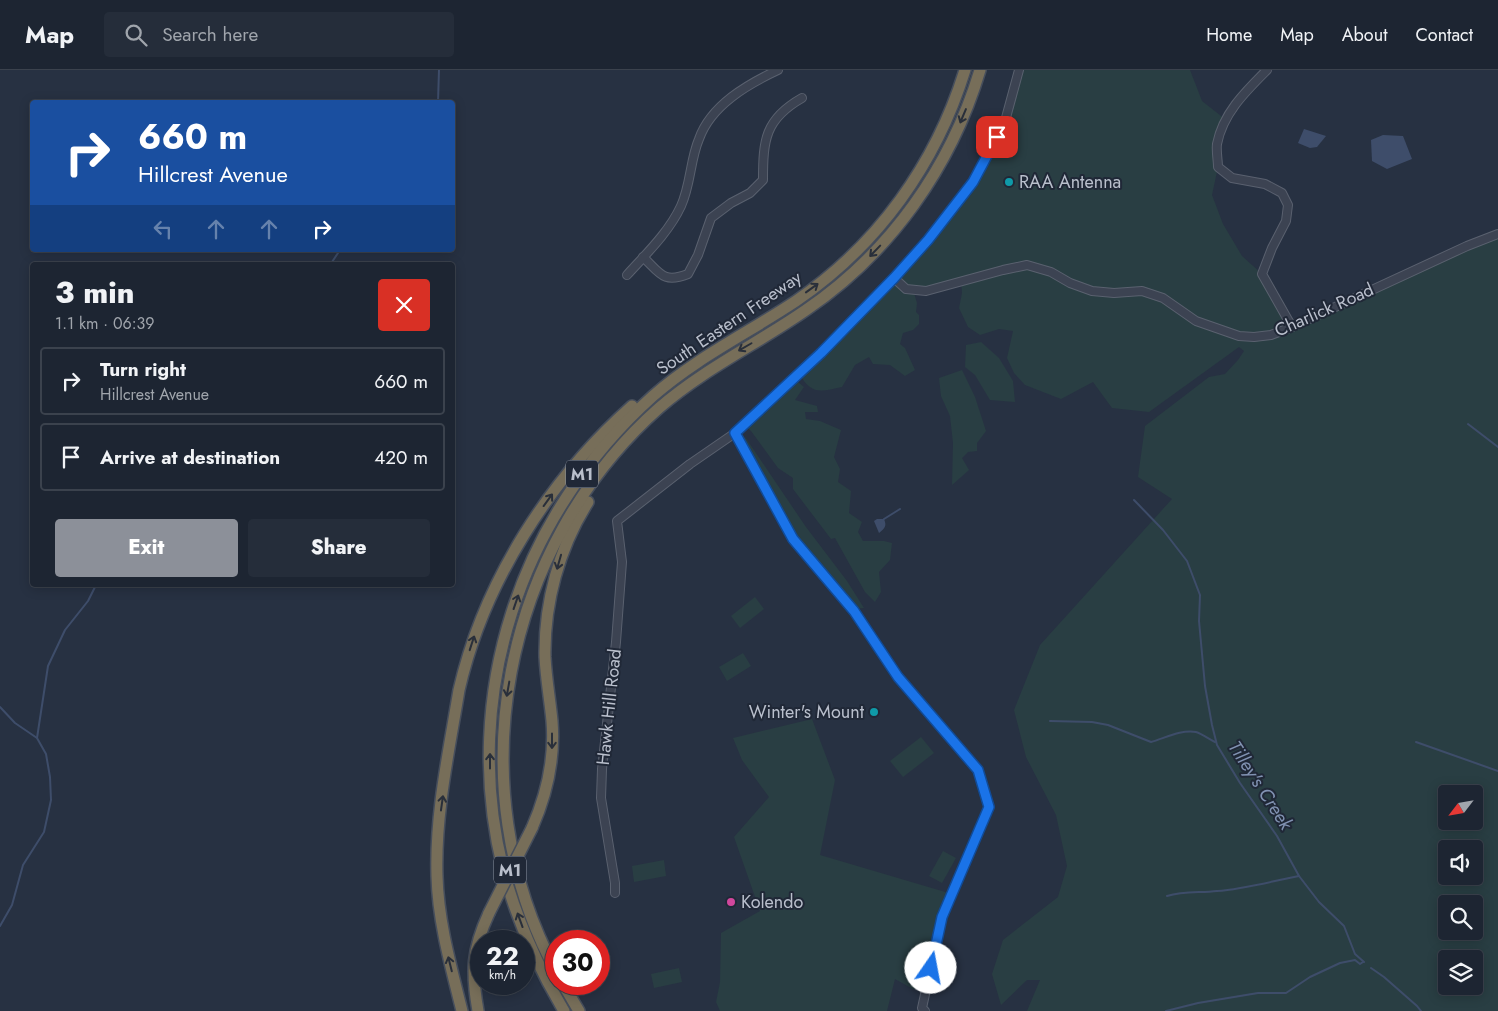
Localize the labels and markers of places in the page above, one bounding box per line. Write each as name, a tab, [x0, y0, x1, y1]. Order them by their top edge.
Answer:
pin	[976, 116, 1018, 158]
place label: RAA Antenna	[1019, 169, 1121, 195]
marker: RAA Antenna	[1003, 176, 1015, 188]
place label: Winter's Mount	[749, 699, 865, 725]
marker: Winter's Mount	[868, 706, 880, 718]
place label: Kolendo	[741, 889, 804, 915]
marker: Kolendo	[725, 896, 737, 908]

